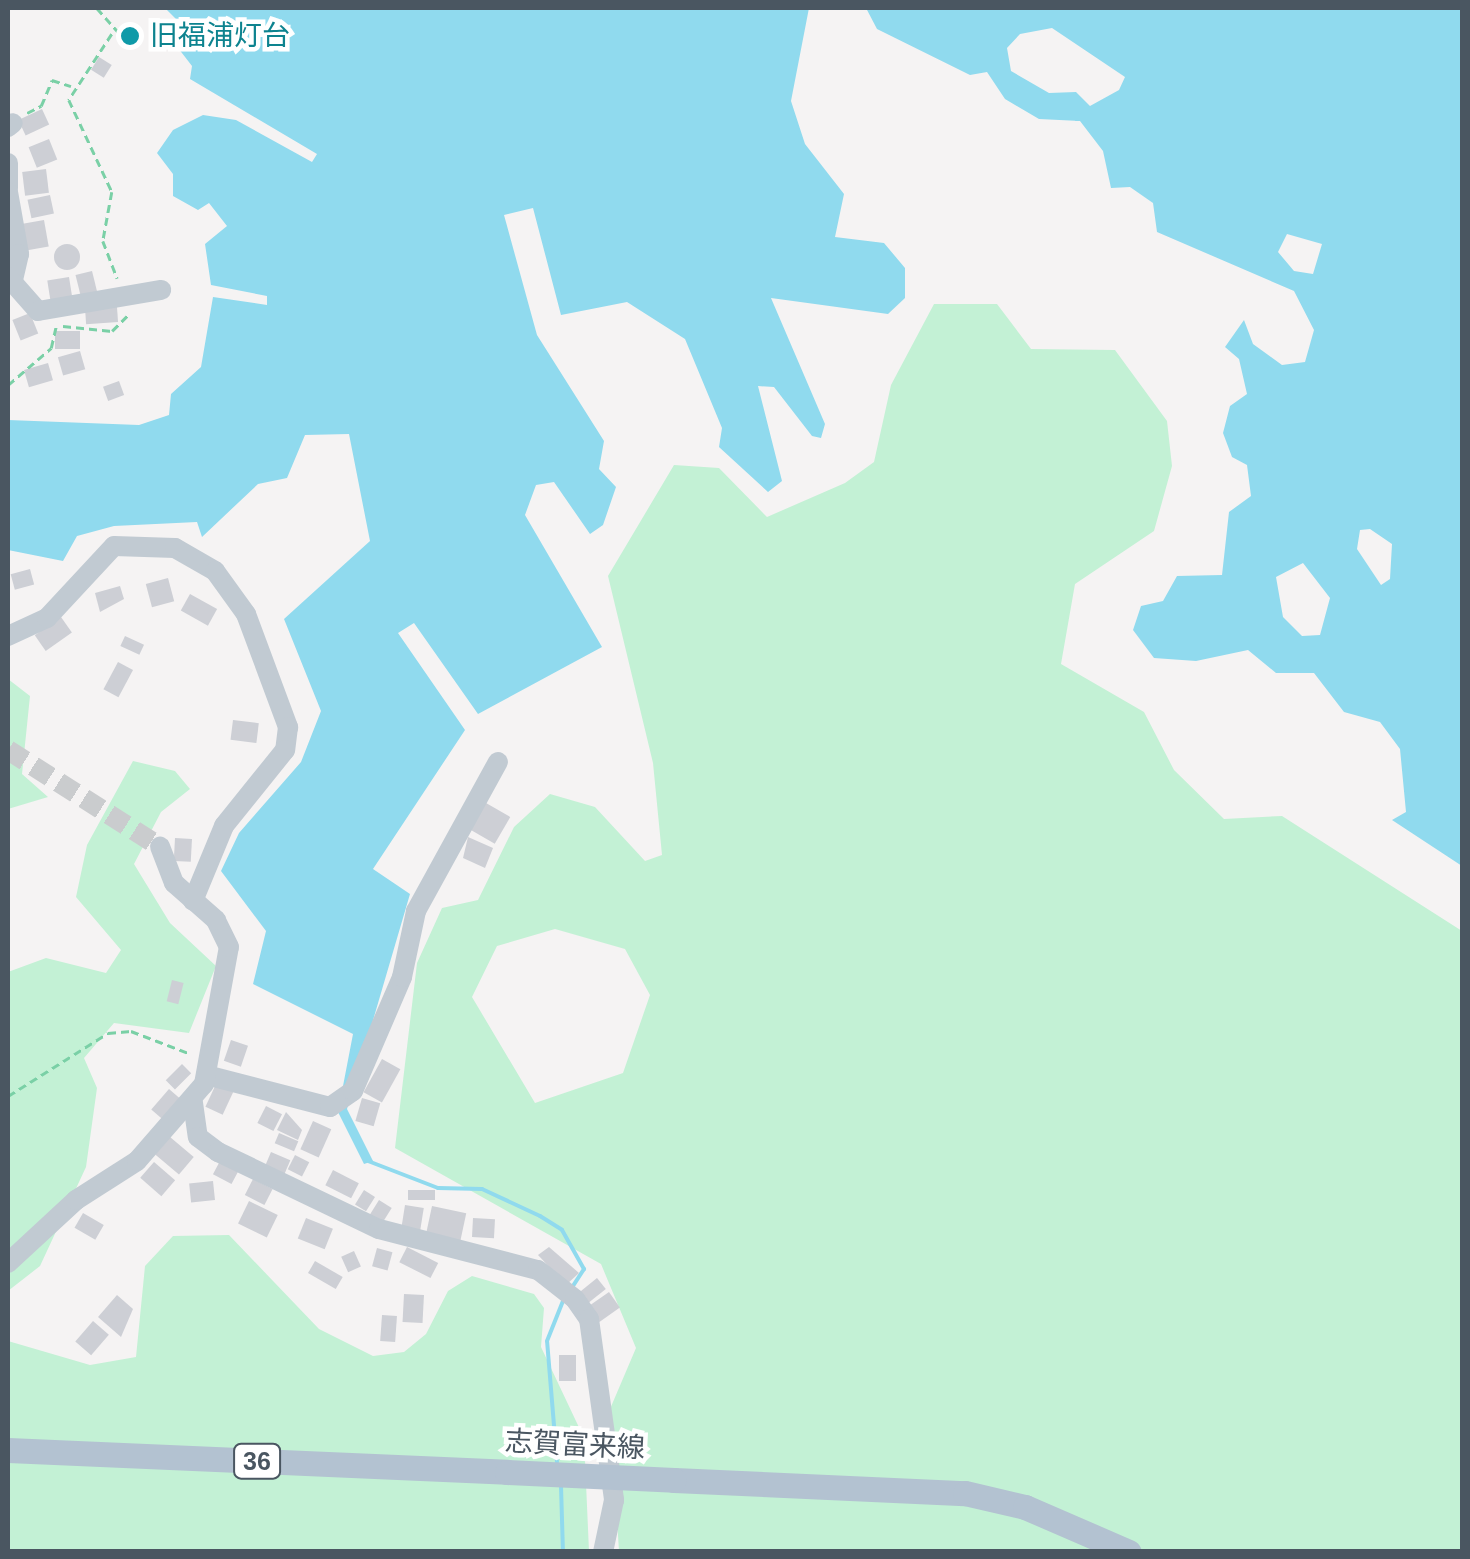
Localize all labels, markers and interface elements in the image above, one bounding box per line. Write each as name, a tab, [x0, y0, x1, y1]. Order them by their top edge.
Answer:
place label: 旧福浦灯台	[150, 19, 290, 53]
marker: 旧福浦灯台	[119, 25, 141, 47]
street label: 志賀富来線	[504, 1425, 646, 1465]
road number: 36	[232, 1441, 282, 1481]

